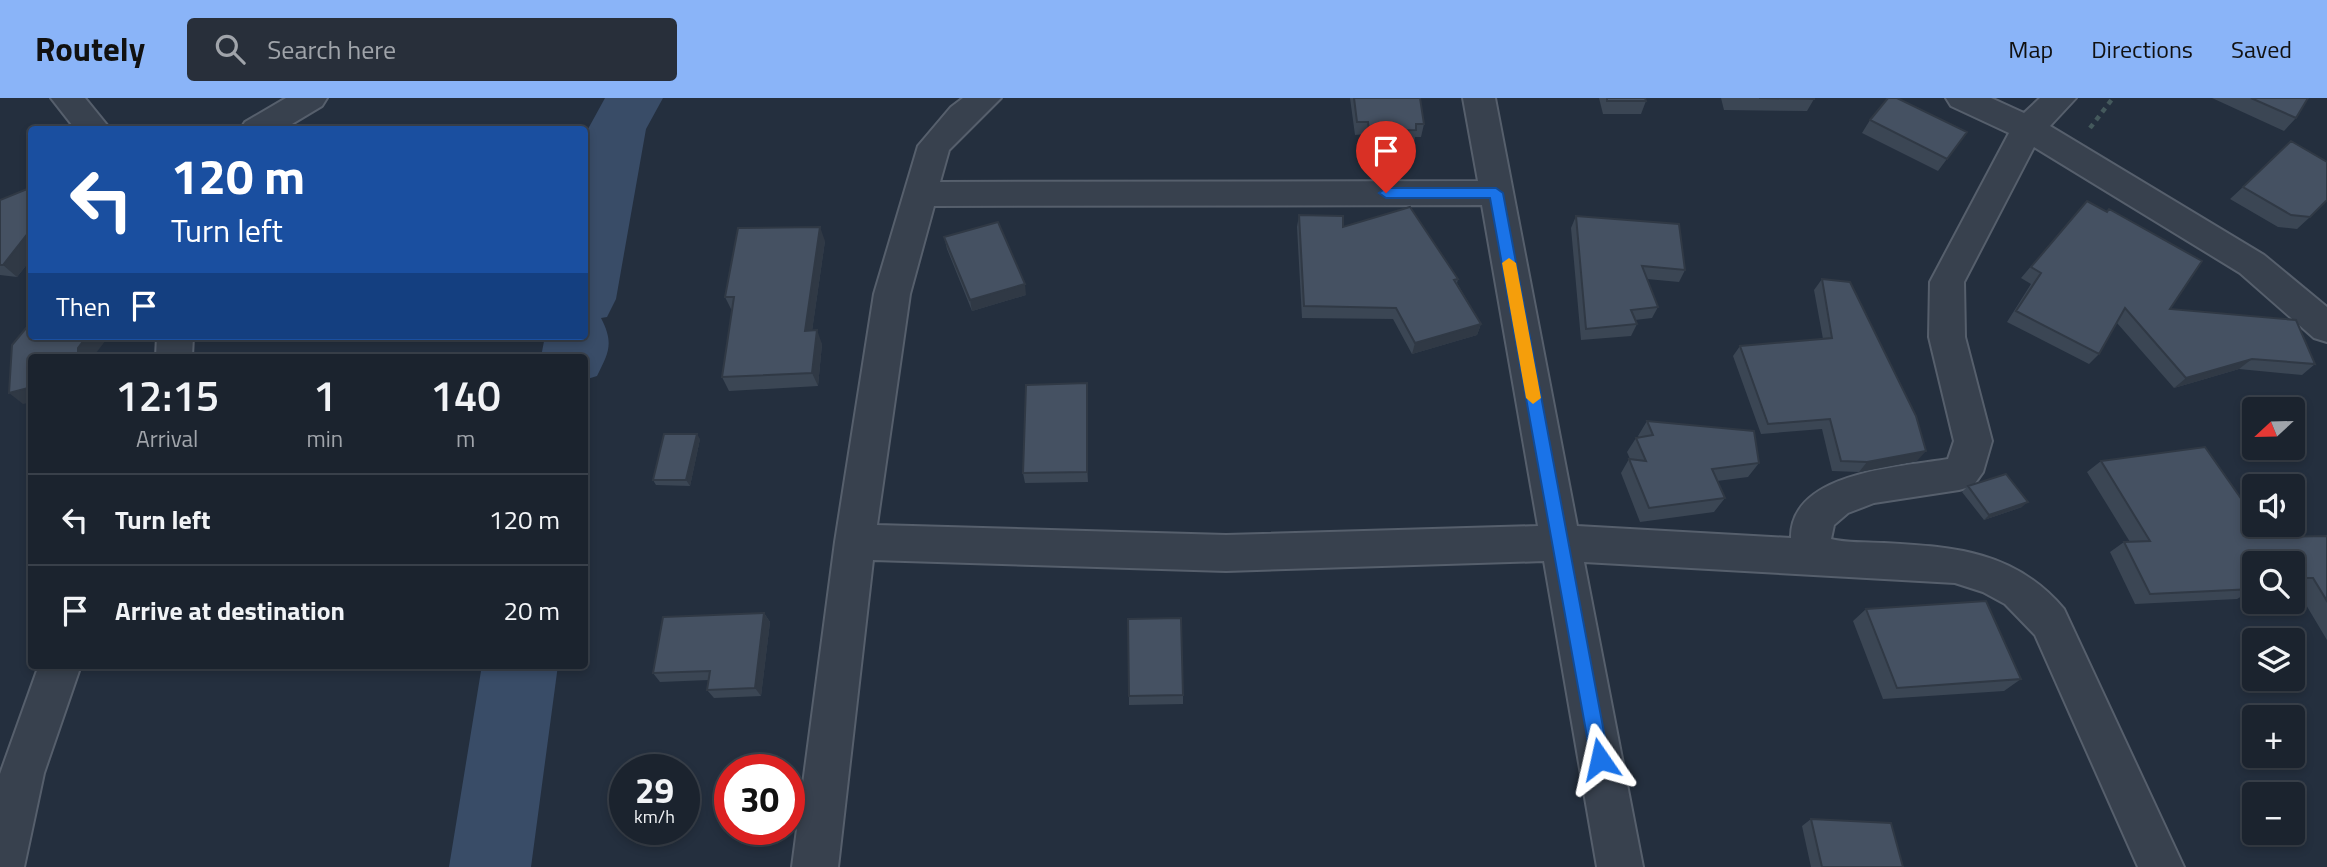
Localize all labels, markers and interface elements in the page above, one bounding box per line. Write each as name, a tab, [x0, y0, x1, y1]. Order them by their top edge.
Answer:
search box	[187, 18, 677, 81]
text: Routely	[35, 24, 145, 74]
icon: search	[211, 30, 249, 68]
text: Search here	[267, 30, 396, 69]
text: Map	[2008, 31, 2053, 67]
text: Directions	[2091, 31, 2193, 67]
text: Saved	[2231, 31, 2292, 67]
pin	[1356, 121, 1416, 193]
icon: arrive	[1367, 132, 1405, 170]
text: 120 m	[171, 138, 305, 213]
icon: left	[56, 154, 147, 245]
text: Turn left	[171, 206, 283, 254]
text: Then	[56, 287, 111, 326]
icon: arrive	[125, 287, 163, 325]
text: 12:15	[115, 363, 219, 427]
text: 1	[313, 363, 337, 427]
text: 140	[430, 363, 501, 427]
north arrow	[2242, 397, 2305, 460]
map controls	[2242, 397, 2305, 845]
text: Arrival	[136, 421, 198, 456]
text: min	[306, 421, 343, 456]
text: m	[456, 421, 475, 456]
button: sound	[2242, 474, 2305, 537]
text: Turn left	[115, 500, 210, 539]
text: 120 m	[489, 500, 560, 539]
icon: left	[56, 501, 94, 539]
button: search	[2242, 551, 2305, 614]
text: Arrive at destination	[115, 591, 345, 630]
text: 20 m	[503, 591, 560, 630]
icon: arrive	[56, 592, 94, 630]
button: layers	[2242, 628, 2305, 691]
button: +	[2242, 705, 2305, 768]
position arrow	[1563, 722, 1637, 796]
speed limit sign: 30	[714, 754, 805, 845]
text: 29	[635, 763, 674, 817]
button: −	[2242, 782, 2305, 845]
text: km/h	[634, 803, 675, 830]

